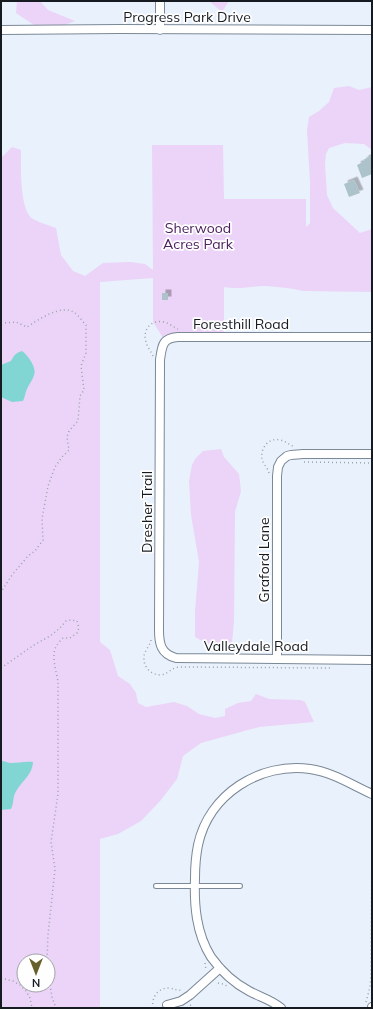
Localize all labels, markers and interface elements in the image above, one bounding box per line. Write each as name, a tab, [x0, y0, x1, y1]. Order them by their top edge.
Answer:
street label: Progress Park Drive	[123, 8, 251, 26]
park label: Sherwood Acres Park	[163, 219, 234, 253]
street label: Foresthill Road	[193, 315, 289, 333]
street label: Dresher Trail	[138, 471, 156, 553]
street label: Graford Lane	[255, 517, 273, 603]
street label: Valleydale Road	[204, 637, 308, 655]
north arrow	[16, 953, 56, 993]
text: N	[32, 976, 40, 990]

